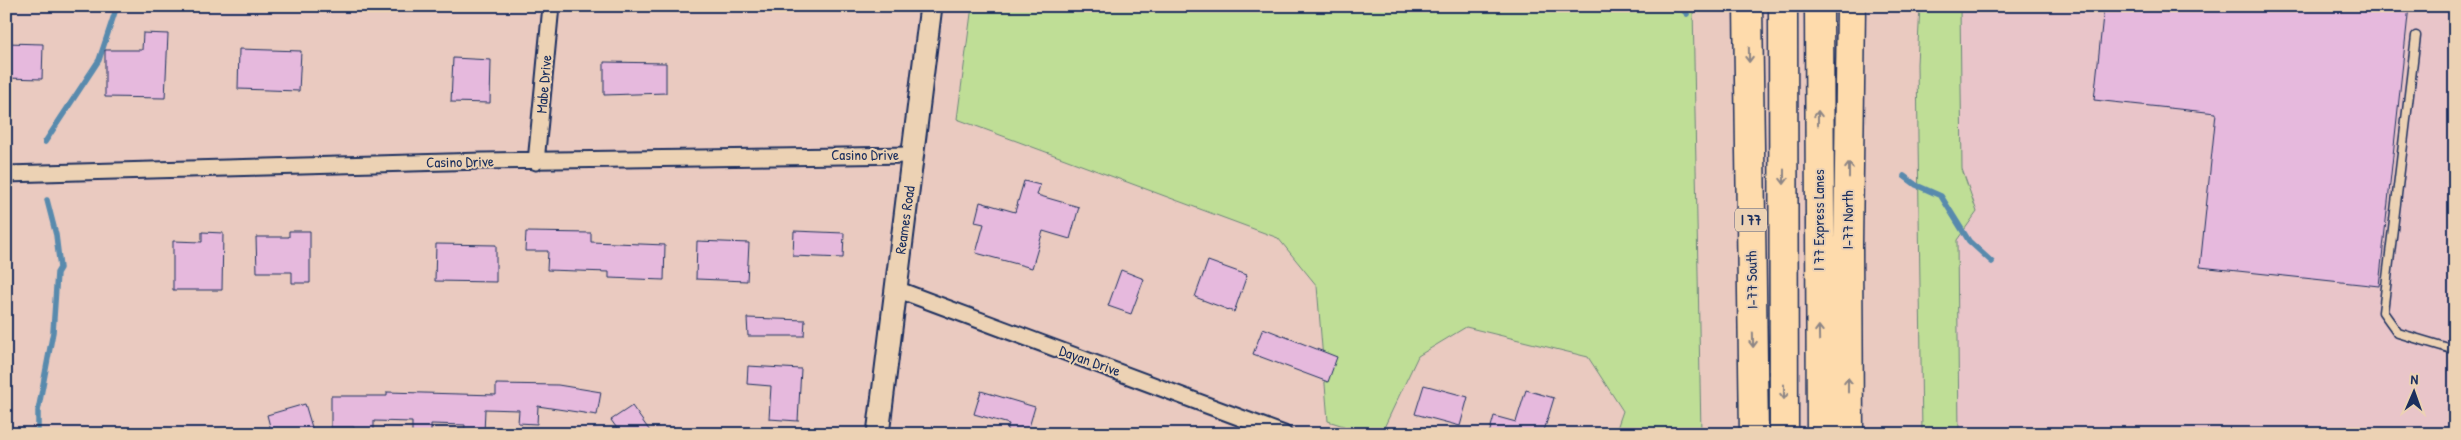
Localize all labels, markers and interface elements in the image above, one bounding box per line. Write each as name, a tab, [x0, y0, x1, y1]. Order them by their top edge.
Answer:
one-way arrow	[1744, 46, 1754, 63]
street label: Mabe Drive	[530, 54, 557, 114]
one-way arrow	[1813, 110, 1823, 126]
street label: Casino Drive	[831, 144, 899, 165]
street label: Casino Drive	[426, 150, 494, 173]
one-way arrow	[1844, 162, 1854, 178]
one-way arrow	[1779, 169, 1789, 185]
street label: I 77 Express Lanes	[1808, 169, 1829, 271]
street label: Reames Road	[889, 184, 920, 255]
street label: I-77 North	[1837, 190, 1858, 250]
road number: I 77	[1735, 208, 1767, 232]
street label: I-77 South	[1740, 251, 1763, 309]
one-way arrow	[1815, 325, 1824, 341]
one-way arrow	[1748, 332, 1757, 348]
street label: Dayan Drive	[1057, 340, 1124, 381]
north arrow	[2388, 368, 2438, 418]
text: N	[2410, 369, 2419, 388]
one-way arrow	[1843, 377, 1853, 394]
one-way arrow	[1779, 384, 1789, 400]

